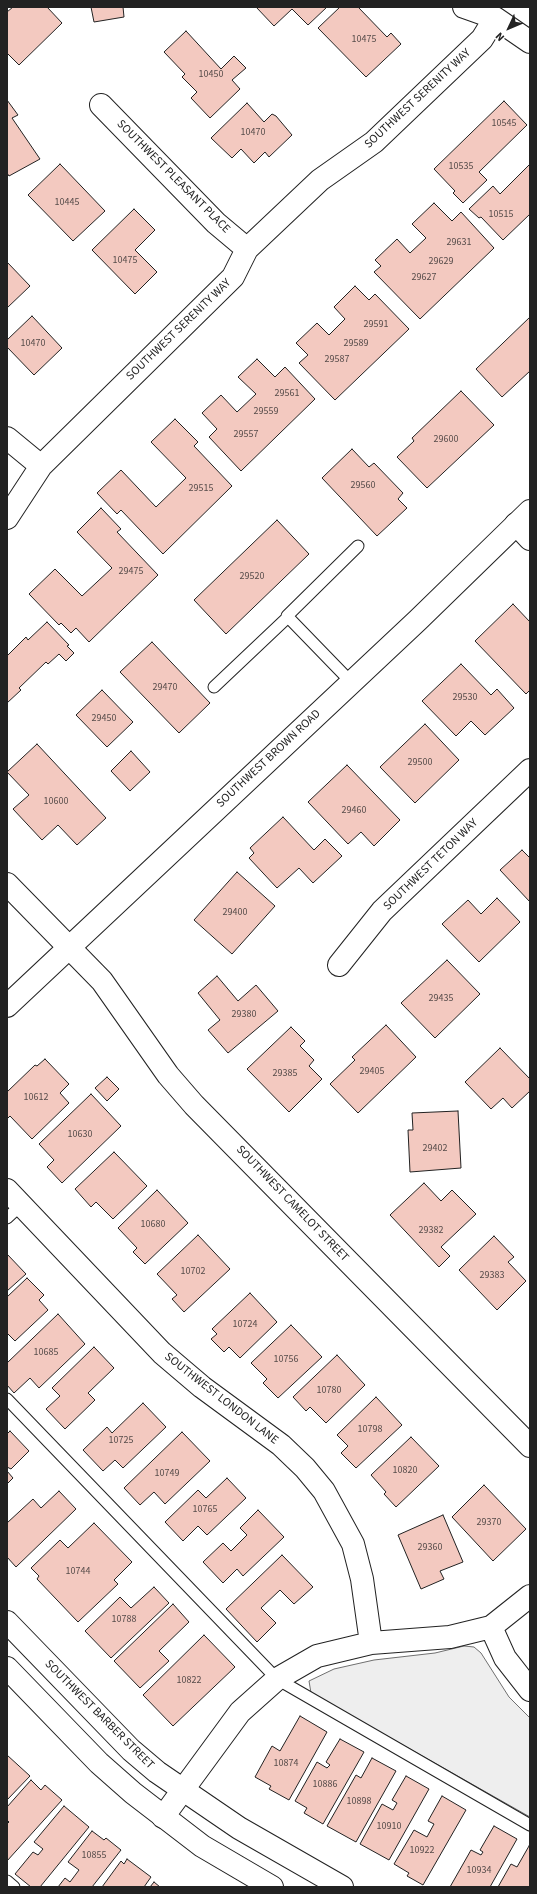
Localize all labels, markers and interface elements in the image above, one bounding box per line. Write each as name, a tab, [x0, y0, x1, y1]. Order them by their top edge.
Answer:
north arrow	[489, 8, 529, 48]
text: N	[492, 29, 508, 45]
house number: 10475	[352, 34, 376, 46]
street label: SOUTHWEST SERENITY WAY	[362, 46, 474, 152]
house number: 10450	[199, 69, 223, 81]
street label: SOUTHWEST PLEASANT PLACE	[113, 117, 233, 237]
house number: 10545	[492, 118, 516, 130]
house number: 10470	[241, 127, 265, 139]
house number: 10535	[449, 161, 473, 173]
house number: 10445	[55, 197, 79, 209]
house number: 10515	[489, 209, 513, 221]
house number: 29631	[447, 237, 471, 249]
house number: 10475	[113, 255, 137, 267]
house number: 29629	[429, 256, 453, 268]
house number: 29627	[412, 272, 436, 284]
street label: SOUTHWEST SERENITY WAY	[124, 276, 234, 384]
house number: 29591	[364, 319, 388, 331]
house number: 10470	[21, 338, 45, 350]
house number: 29589	[344, 338, 368, 350]
house number: 29587	[325, 354, 349, 366]
house number: 29561	[275, 388, 299, 400]
house number: 29559	[254, 406, 278, 418]
house number: 29557	[234, 429, 258, 441]
house number: 29600	[434, 434, 458, 446]
house number: 29560	[351, 480, 375, 492]
house number: 29515	[189, 483, 213, 495]
house number: 29475	[119, 566, 143, 578]
house number: 29520	[240, 571, 264, 583]
house number: 29470	[153, 682, 177, 694]
house number: 29530	[453, 692, 477, 704]
street label: SOUTHWEST BROWN ROAD	[214, 707, 324, 811]
house number: 29450	[92, 713, 116, 725]
house number: 29500	[408, 757, 432, 769]
house number: 10600	[44, 796, 68, 808]
house number: 29460	[342, 805, 366, 817]
street label: SOUTHWEST TETON WAY	[381, 816, 481, 914]
house number: 29400	[223, 907, 247, 919]
house number: 29435	[429, 993, 453, 1005]
house number: 29380	[232, 1009, 256, 1021]
house number: 29405	[360, 1066, 384, 1078]
house number: 29385	[273, 1068, 297, 1080]
house number: 10612	[24, 1092, 48, 1104]
house number: 10630	[68, 1129, 92, 1141]
street label: SOUTHWEST CAMELOT STREET	[233, 1143, 351, 1265]
house number: 29402	[423, 1143, 447, 1155]
house number: 10680	[141, 1219, 165, 1231]
house number: 29382	[419, 1225, 443, 1237]
house number: 10702	[181, 1266, 205, 1278]
house number: 29383	[480, 1270, 504, 1282]
house number: 10724	[233, 1319, 257, 1331]
house number: 10685	[34, 1347, 58, 1359]
street label: SOUTHWEST LONDON LANE	[161, 1350, 281, 1448]
house number: 10756	[274, 1354, 298, 1366]
house number: 10780	[317, 1385, 341, 1397]
house number: 10798	[358, 1424, 382, 1436]
house number: 10725	[109, 1435, 133, 1447]
house number: 10820	[393, 1465, 417, 1477]
house number: 10749	[155, 1468, 179, 1480]
house number: 10765	[193, 1504, 217, 1516]
house number: 29370	[477, 1517, 501, 1529]
house number: 29360	[418, 1542, 442, 1554]
house number: 10744	[66, 1566, 90, 1578]
house number: 10788	[112, 1614, 136, 1626]
street label: SOUTHWEST BARBER STREET	[41, 1657, 157, 1773]
house number: 10822	[177, 1675, 201, 1687]
house number: 10874	[274, 1758, 298, 1770]
house number: 10886	[313, 1779, 337, 1791]
house number: 10898	[347, 1796, 371, 1808]
house number: 10910	[377, 1821, 401, 1833]
house number: 10922	[410, 1845, 434, 1857]
house number: 10855	[82, 1850, 106, 1862]
house number: 10934	[467, 1865, 491, 1877]

